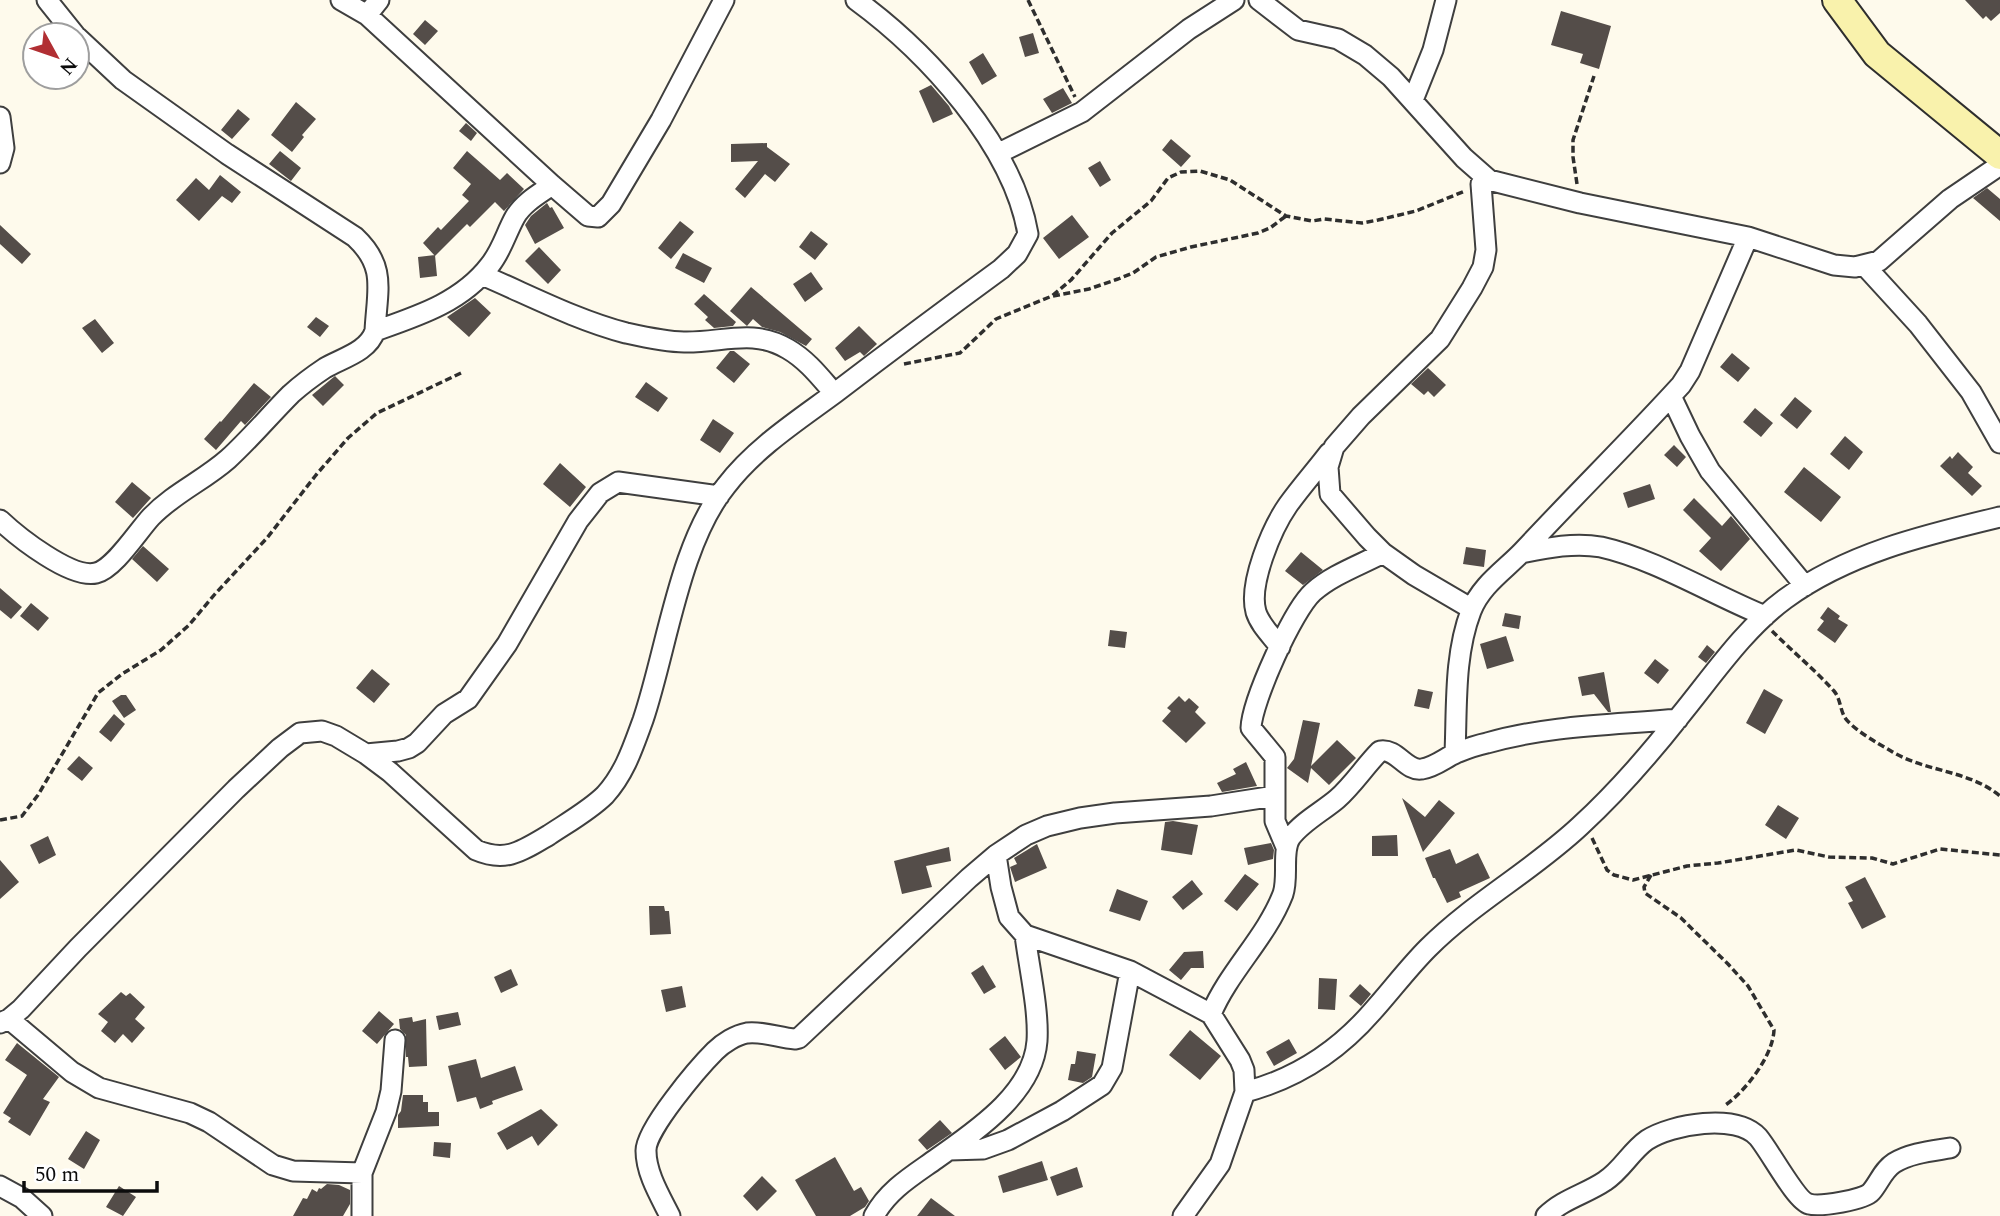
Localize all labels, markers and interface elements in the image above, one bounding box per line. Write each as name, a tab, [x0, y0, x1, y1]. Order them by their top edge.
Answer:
north arrow	[21, 21, 91, 91]
text: N	[52, 51, 84, 81]
scale bar	[24, 1150, 158, 1194]
text: 50 m	[35, 1159, 79, 1191]

